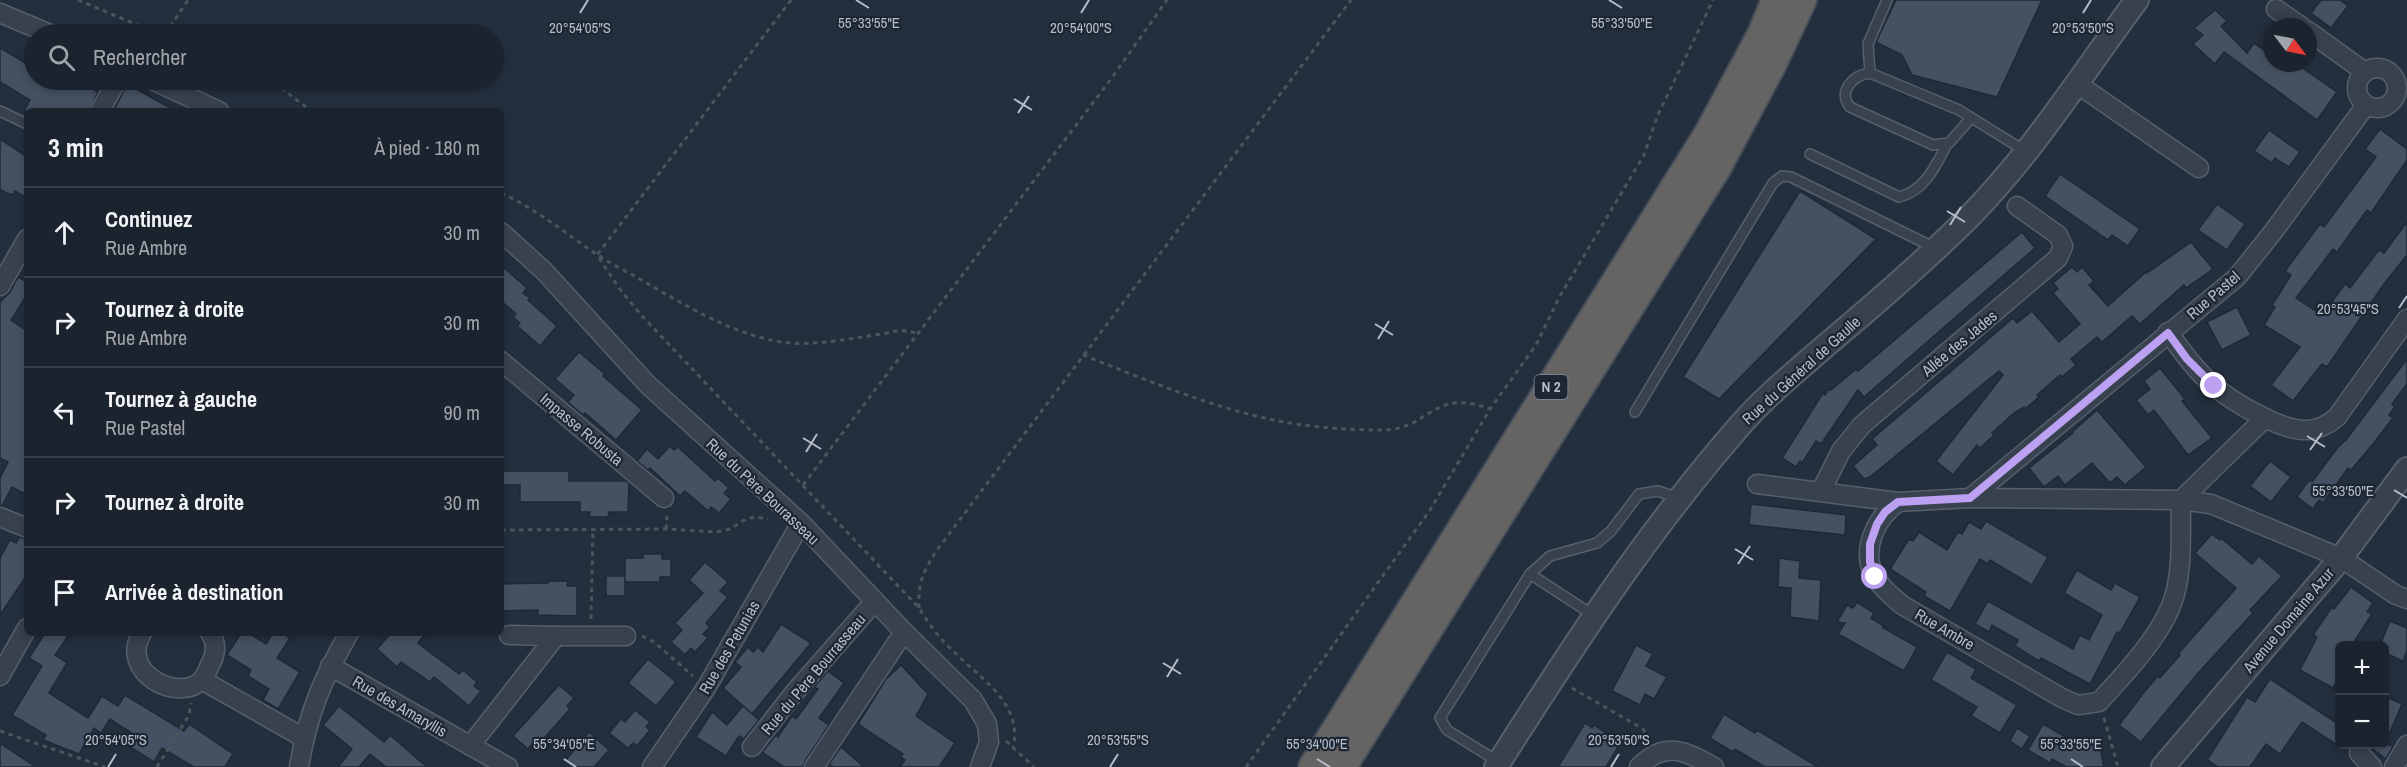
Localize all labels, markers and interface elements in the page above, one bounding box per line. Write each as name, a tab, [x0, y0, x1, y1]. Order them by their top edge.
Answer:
text: 55°33'55"E	[838, 12, 900, 33]
text: 55°33'50"E	[1591, 12, 1653, 33]
text: 20°54'05"S	[549, 17, 611, 38]
text: 20°54'00"S	[1050, 17, 1112, 38]
text: 20°53'50"S	[2052, 17, 2114, 38]
north arrow	[2263, 18, 2317, 72]
search box	[24, 24, 504, 90]
icon: search	[45, 41, 78, 74]
text: Rechercher	[93, 42, 186, 72]
text: 3 min	[48, 130, 104, 165]
text: À pied · 180 m	[374, 134, 480, 161]
text: Continuez	[105, 204, 192, 234]
icon: ahead	[48, 216, 81, 249]
text: 30 m	[444, 219, 480, 246]
text: Rue Ambre	[105, 234, 187, 261]
street label: Rue Pastel	[2182, 266, 2244, 324]
text: Tournez à droite	[105, 294, 244, 324]
text: 20°53'45"S	[2317, 298, 2379, 319]
street label: Allée des Jades	[1916, 305, 2002, 382]
icon: right	[48, 306, 81, 339]
text: 30 m	[444, 309, 480, 336]
street label: Rue du Général de Gaulle	[1737, 311, 1865, 429]
text: Rue Ambre	[105, 324, 187, 351]
route end	[2200, 372, 2226, 398]
road number: N 2	[1534, 375, 1568, 399]
text: Tournez à gauche	[105, 384, 257, 414]
street label: Impasse Robusta	[536, 388, 629, 471]
icon: left	[48, 396, 81, 429]
text: 90 m	[444, 399, 480, 426]
text: Rue Pastel	[105, 414, 185, 441]
street label: Rue du Père Bourasseau	[702, 433, 824, 549]
text: 55°33'50"E	[2312, 480, 2374, 501]
icon: right	[48, 486, 81, 519]
text: Tournez à droite	[105, 487, 244, 517]
text: 30 m	[444, 489, 480, 516]
street label: Avenue Domaine Azur	[2237, 562, 2339, 678]
route start	[1861, 563, 1887, 589]
icon: arrive	[48, 576, 81, 609]
text: Arrivée à destination	[105, 577, 283, 607]
street label: Rue des Petunias	[693, 596, 765, 698]
street label: Rue Ambre	[1911, 603, 1979, 655]
street label: Rue du Père Bourrasseau	[756, 609, 870, 739]
map controls	[2335, 641, 2389, 749]
button: +	[2335, 641, 2389, 695]
street label: Rue des Amaryllis	[349, 670, 451, 742]
button: −	[2335, 695, 2389, 749]
text: 20°54'05"S	[85, 729, 147, 750]
text: 20°53'55"S	[1087, 729, 1149, 750]
text: 20°53'50"S	[1588, 729, 1650, 750]
text: 55°34'05"E	[533, 733, 595, 754]
text: 55°34'00"E	[1286, 733, 1348, 754]
text: 55°33'55"E	[2040, 733, 2102, 754]

